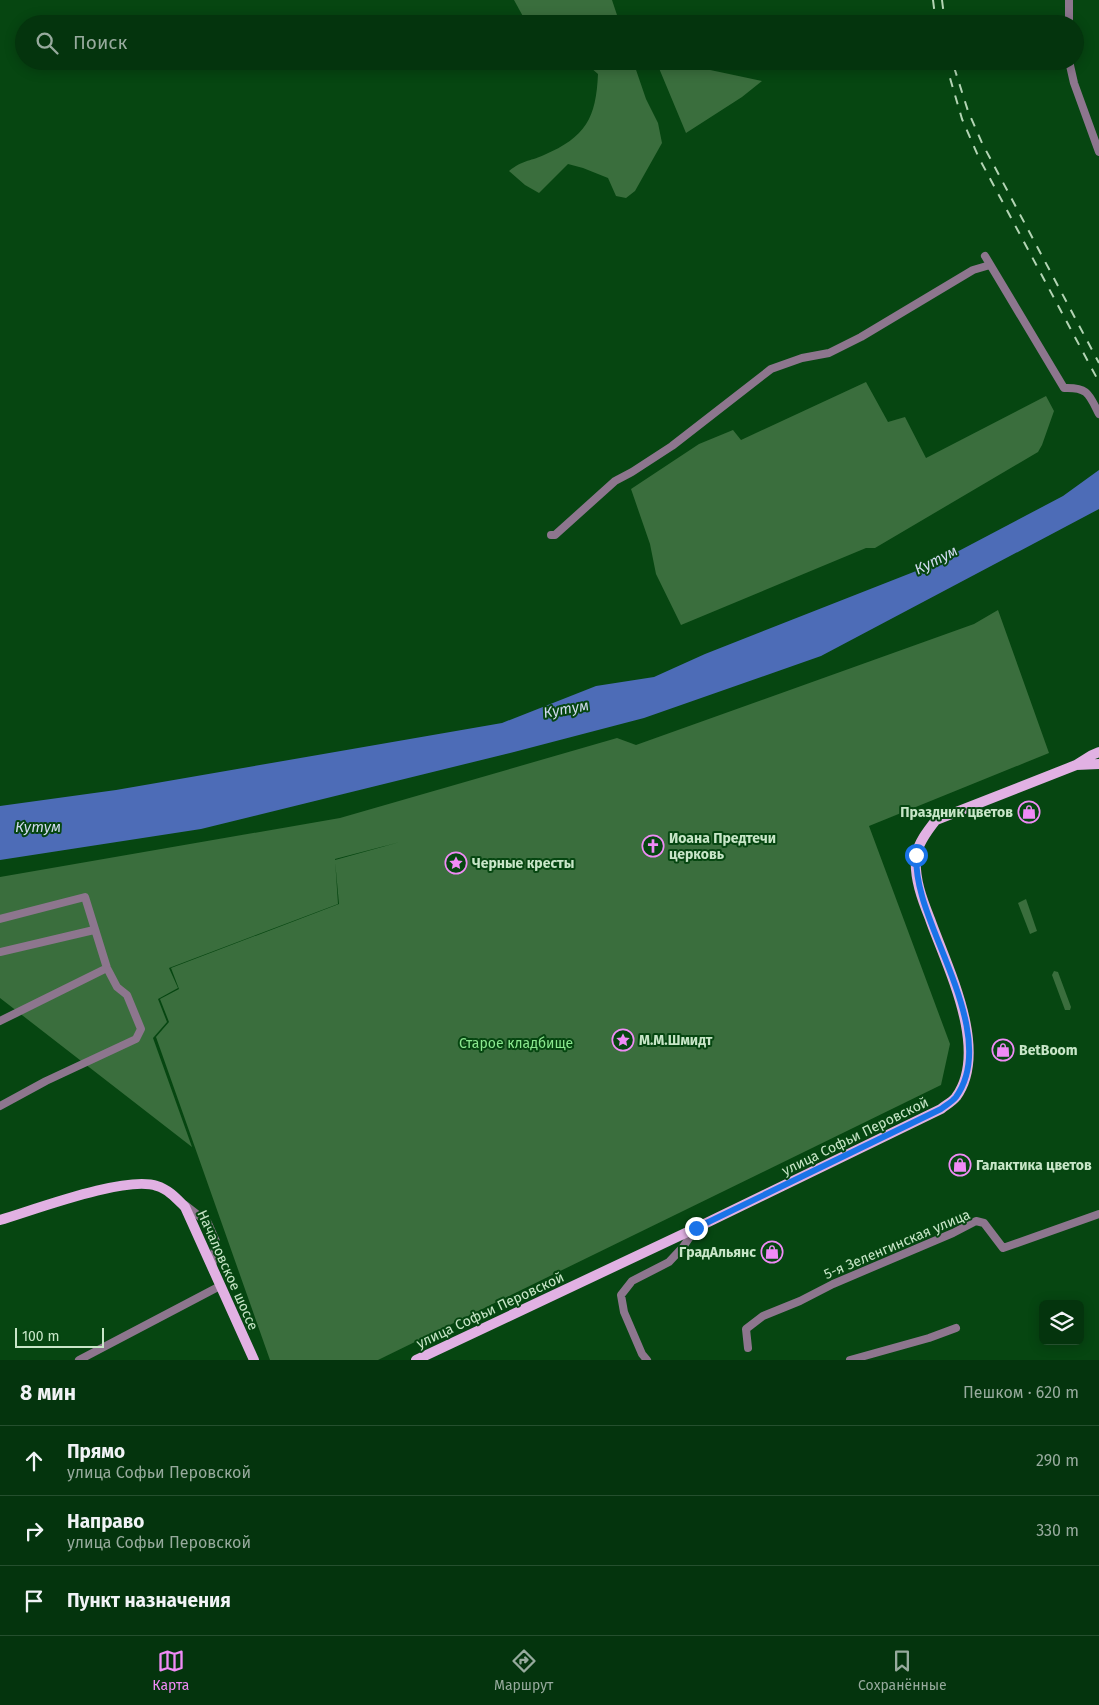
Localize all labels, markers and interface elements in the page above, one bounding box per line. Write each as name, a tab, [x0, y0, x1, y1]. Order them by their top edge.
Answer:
search box	[15, 15, 1084, 70]
icon: search	[33, 29, 61, 57]
text: Поиск	[73, 31, 127, 54]
water label: Кутум	[911, 542, 961, 578]
water label: Кутум	[542, 696, 590, 722]
shop icon: Праздник цветов	[1017, 800, 1041, 824]
place label: Праздник цветов	[900, 804, 1013, 821]
water label: Кутум	[15, 818, 61, 836]
place label: Иоана Предтечи церковь	[669, 830, 776, 863]
church icon: Иоана Предтечи церковь	[641, 834, 665, 858]
route start	[905, 844, 928, 867]
place icon: Черные кресты	[444, 851, 468, 875]
place label: Черные кресты	[472, 855, 574, 872]
place icon: М.М.Шмидт	[611, 1028, 635, 1052]
place label: М.М.Шмидт	[639, 1032, 713, 1049]
park label: Старое кладбище	[459, 1035, 573, 1052]
shop icon: BetBoom	[991, 1038, 1015, 1062]
place label: BetBoom	[1019, 1042, 1078, 1059]
street label: улица Софьи Перовской	[779, 1094, 931, 1179]
shop icon: Галактика цветов	[948, 1153, 972, 1177]
place label: Галактика цветов	[976, 1157, 1092, 1174]
street label: 5-я Зеленгинская улица	[822, 1206, 973, 1283]
street label: Началовское шоссе	[193, 1208, 262, 1333]
route end	[685, 1217, 708, 1240]
shop icon: ГрадАльянс	[760, 1240, 784, 1264]
place label: ГрадАльянс	[679, 1244, 756, 1261]
street label: улица Софьи Перовской	[414, 1269, 567, 1352]
map controls	[1039, 1300, 1084, 1345]
button: layers	[1039, 1300, 1084, 1345]
scale bar	[15, 1325, 104, 1348]
text: 100 m	[22, 1328, 59, 1345]
text: 8 мин	[20, 1380, 76, 1406]
text: Пешком · 620 m	[963, 1383, 1079, 1402]
text: Прямо	[67, 1440, 125, 1463]
icon: ahead	[20, 1447, 48, 1475]
text: 290 m	[1036, 1451, 1079, 1470]
text: улица Софьи Перовской	[67, 1463, 251, 1482]
text: Направо	[67, 1510, 144, 1533]
icon: right	[20, 1517, 48, 1545]
text: 330 m	[1036, 1521, 1079, 1540]
text: улица Софьи Перовской	[67, 1533, 251, 1552]
icon: arrive	[20, 1587, 48, 1615]
text: Пункт назначения	[67, 1589, 231, 1612]
tab: Карта	[152, 1647, 189, 1694]
tab: Маршрут	[494, 1647, 553, 1694]
tab: Сохранённые	[858, 1647, 947, 1694]

